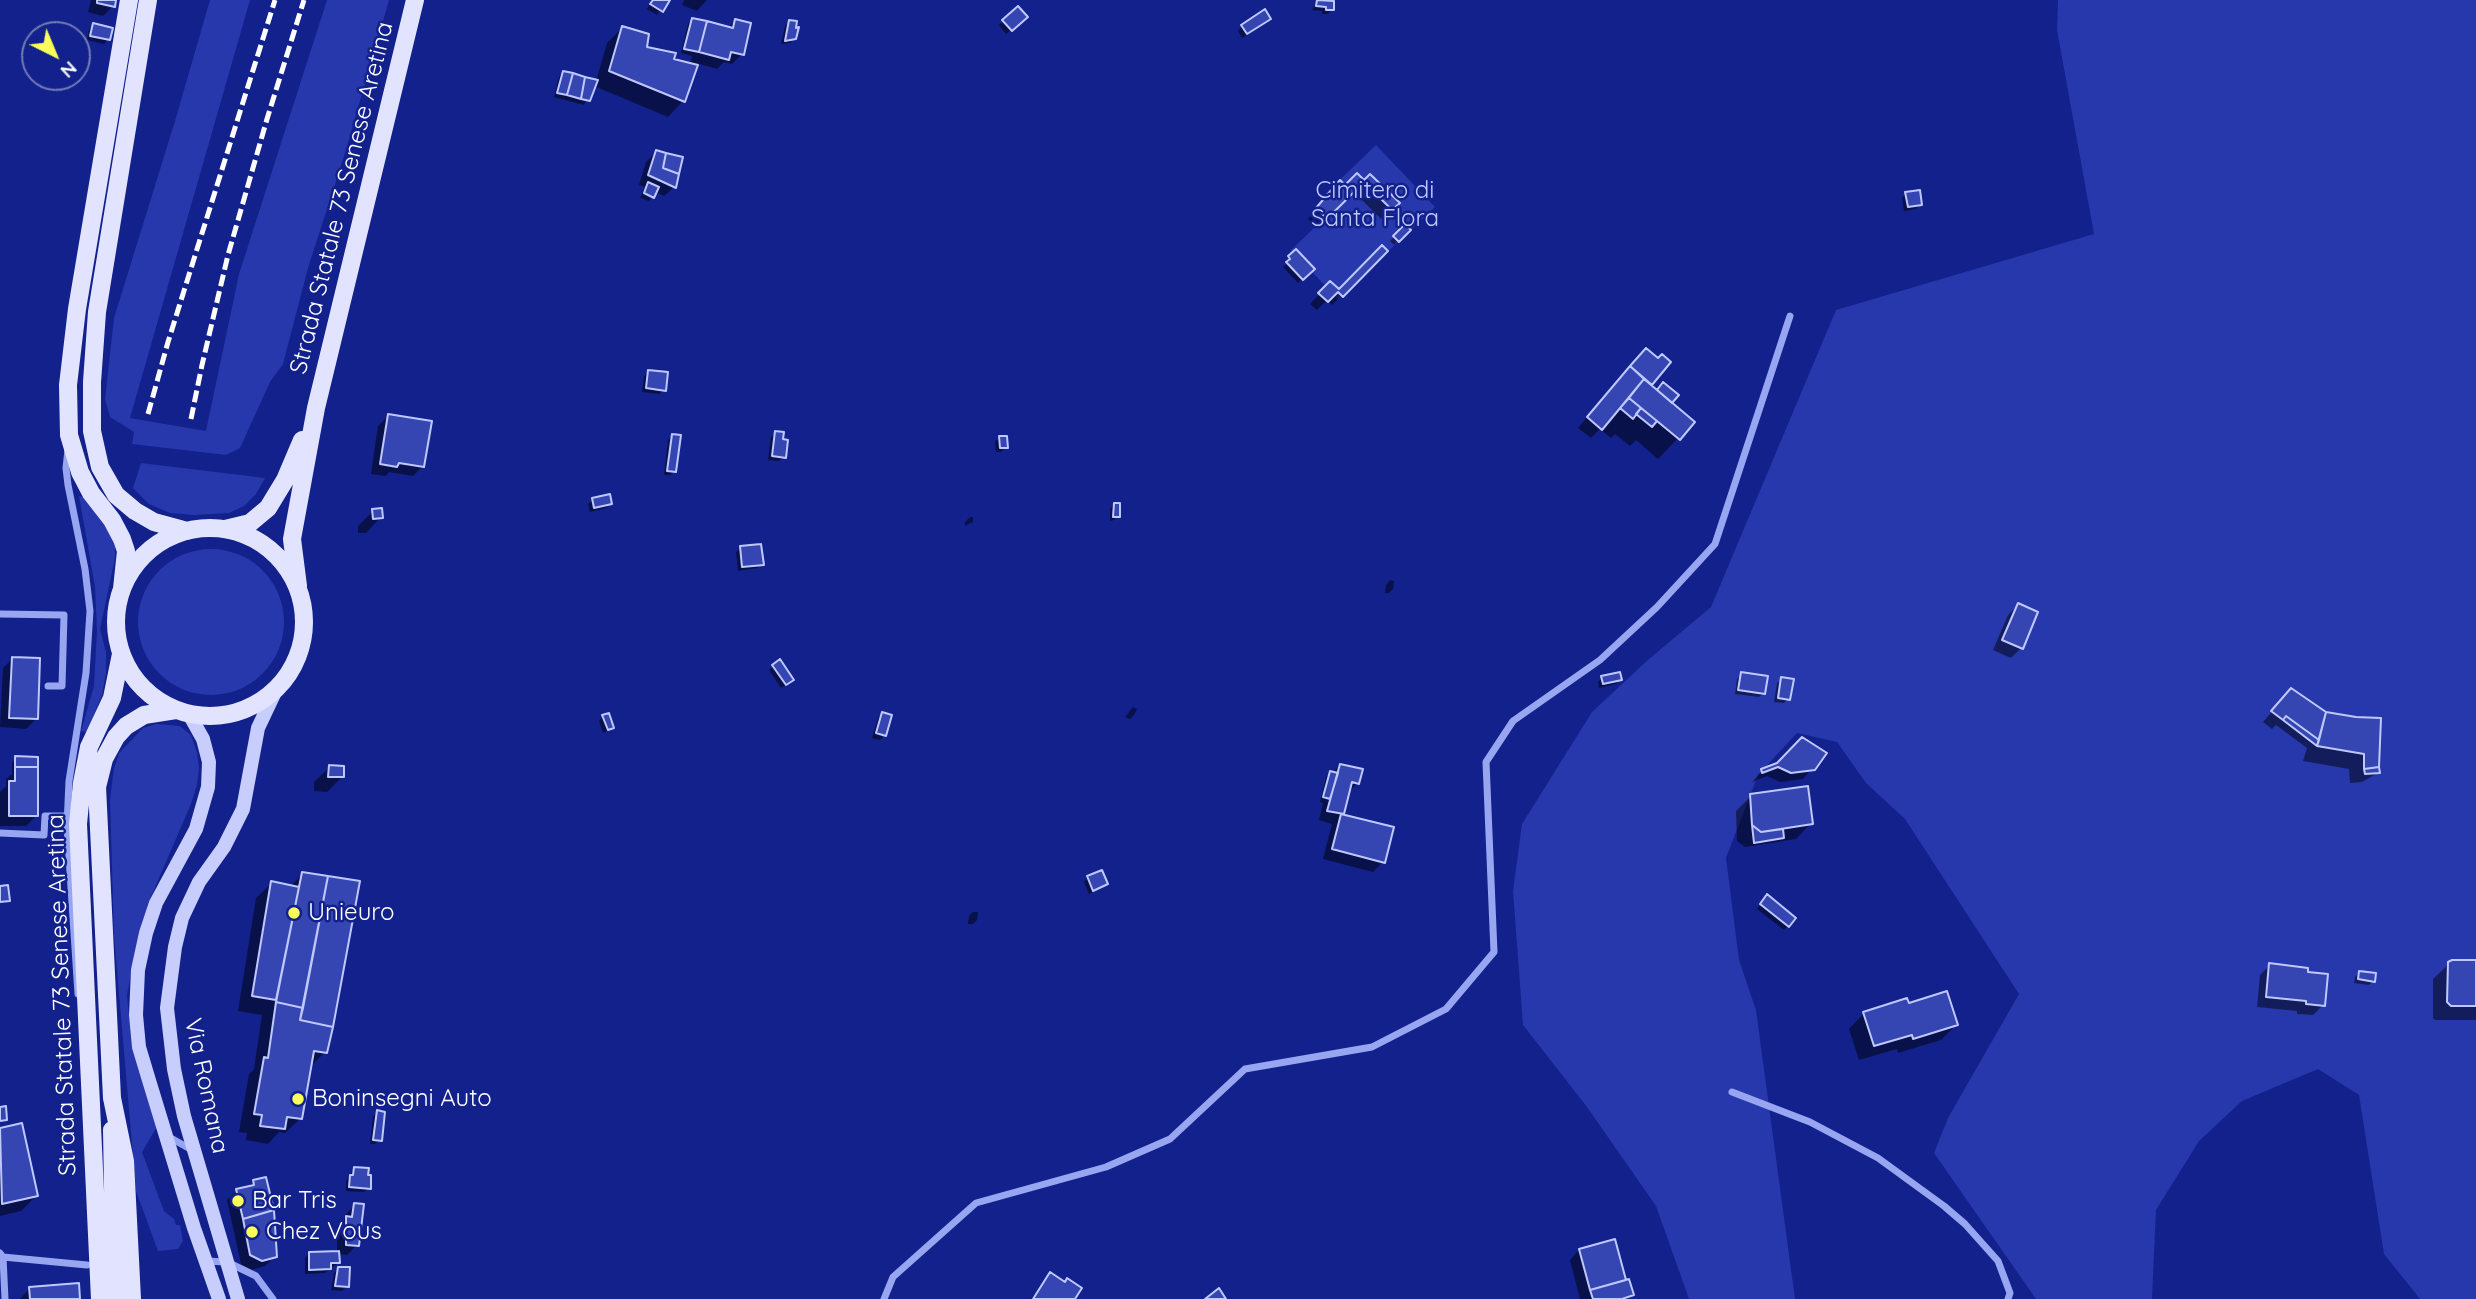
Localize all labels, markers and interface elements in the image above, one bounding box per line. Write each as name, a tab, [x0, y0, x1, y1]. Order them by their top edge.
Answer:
street label: Strada Statale 73 Senese Aretina	[284, 19, 400, 377]
north arrow	[21, 21, 91, 91]
text: N	[56, 56, 82, 83]
park label: Cimitero di Santa Flora	[1311, 177, 1439, 233]
street label: Strada Statale 73 Senese Aretina	[41, 814, 83, 1176]
place label: Unieuro	[308, 899, 395, 927]
marker: Unieuro	[286, 905, 302, 921]
street label: Via Romana	[178, 1016, 234, 1156]
place label: Boninsegni Auto	[312, 1085, 492, 1113]
marker: Boninsegni Auto	[290, 1091, 306, 1107]
place label: Bar Tris	[252, 1187, 337, 1215]
marker: Bar Tris	[230, 1193, 246, 1209]
place label: Chez Vous	[266, 1218, 382, 1246]
marker: Chez Vous	[244, 1224, 260, 1240]

